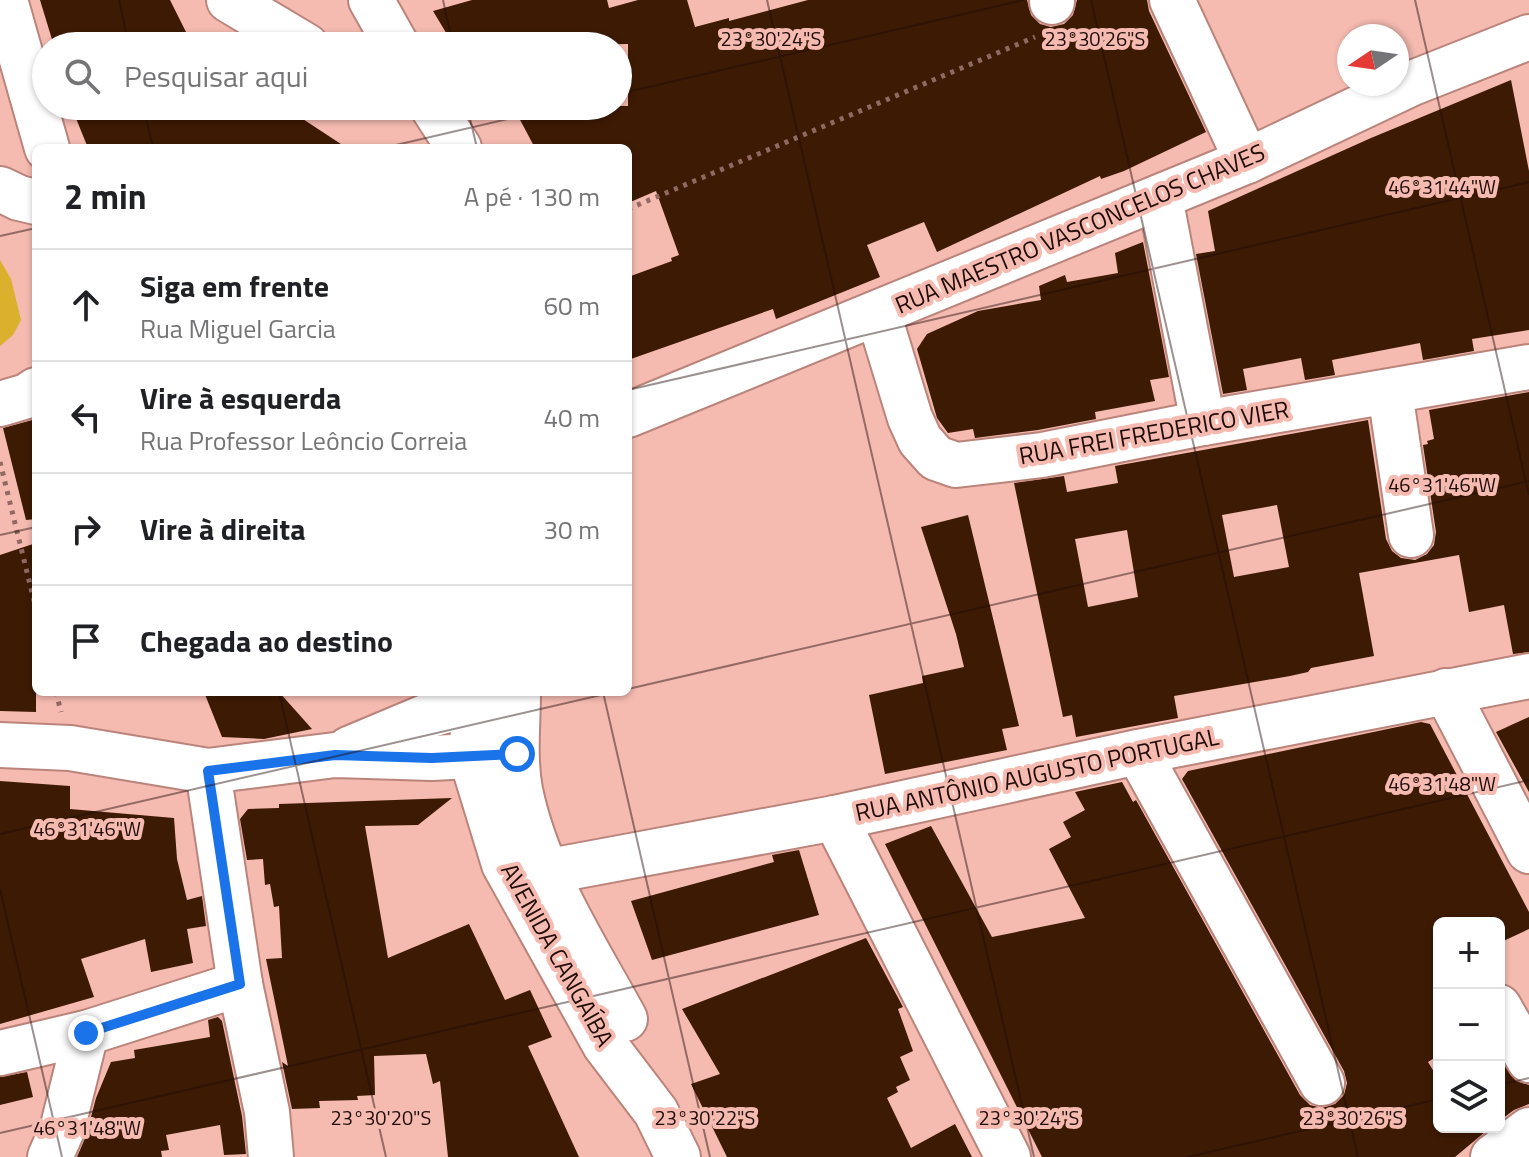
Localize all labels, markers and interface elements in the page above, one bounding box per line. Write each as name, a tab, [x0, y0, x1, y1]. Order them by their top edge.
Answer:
text: 23°30'24"S	[721, 23, 821, 54]
text: 23°30'26"S	[1045, 23, 1145, 54]
north arrow	[1337, 24, 1409, 96]
search box	[32, 32, 632, 120]
text: Pesquisar aqui	[124, 53, 308, 99]
icon: search	[60, 54, 104, 98]
street label: RUA MAESTRO VASCONCELOS CHAVES	[889, 134, 1270, 323]
text: 2 min	[64, 170, 147, 222]
text: 46°31'44"W	[1388, 171, 1496, 202]
text: A pé · 130 m	[464, 177, 600, 216]
text: Siga em frente	[140, 263, 329, 309]
icon: ahead	[64, 283, 108, 327]
text: 60 m	[543, 286, 600, 325]
text: Rua Miguel Garcia	[140, 309, 336, 348]
text: Vire à esquerda	[140, 375, 341, 421]
street label: RUA FREI FREDERICO VIER	[1016, 391, 1292, 473]
icon: left	[64, 395, 108, 439]
text: 40 m	[543, 398, 600, 437]
text: Rua Professor Leôncio Correia	[140, 421, 467, 460]
text: 46°31'46"W	[1388, 469, 1496, 500]
text: Vire à direita	[140, 506, 305, 552]
icon: right	[64, 507, 108, 551]
text: 30 m	[543, 510, 600, 549]
text: Chegada ao destino	[140, 618, 393, 664]
icon: arrive	[64, 619, 108, 663]
street label: RUA ANTÔNIO AUGUSTO PORTUGAL	[852, 718, 1222, 830]
route start	[499, 736, 535, 772]
text: 46°31'48"W	[1388, 768, 1496, 799]
text: 46°31'46"W	[33, 813, 141, 844]
street label: AVENIDA CANGAÍBA	[492, 856, 623, 1053]
map controls	[1433, 917, 1505, 1133]
button: +	[1433, 917, 1505, 989]
button: −	[1433, 989, 1505, 1061]
route end	[68, 1015, 104, 1051]
button: layers	[1433, 1061, 1505, 1133]
text: 23°30'20"S	[331, 1102, 431, 1133]
text: 23°30'22"S	[655, 1102, 755, 1133]
text: 23°30'24"S	[979, 1102, 1079, 1133]
text: 23°30'26"S	[1303, 1102, 1403, 1133]
text: 46°31'48"W	[33, 1112, 141, 1143]

